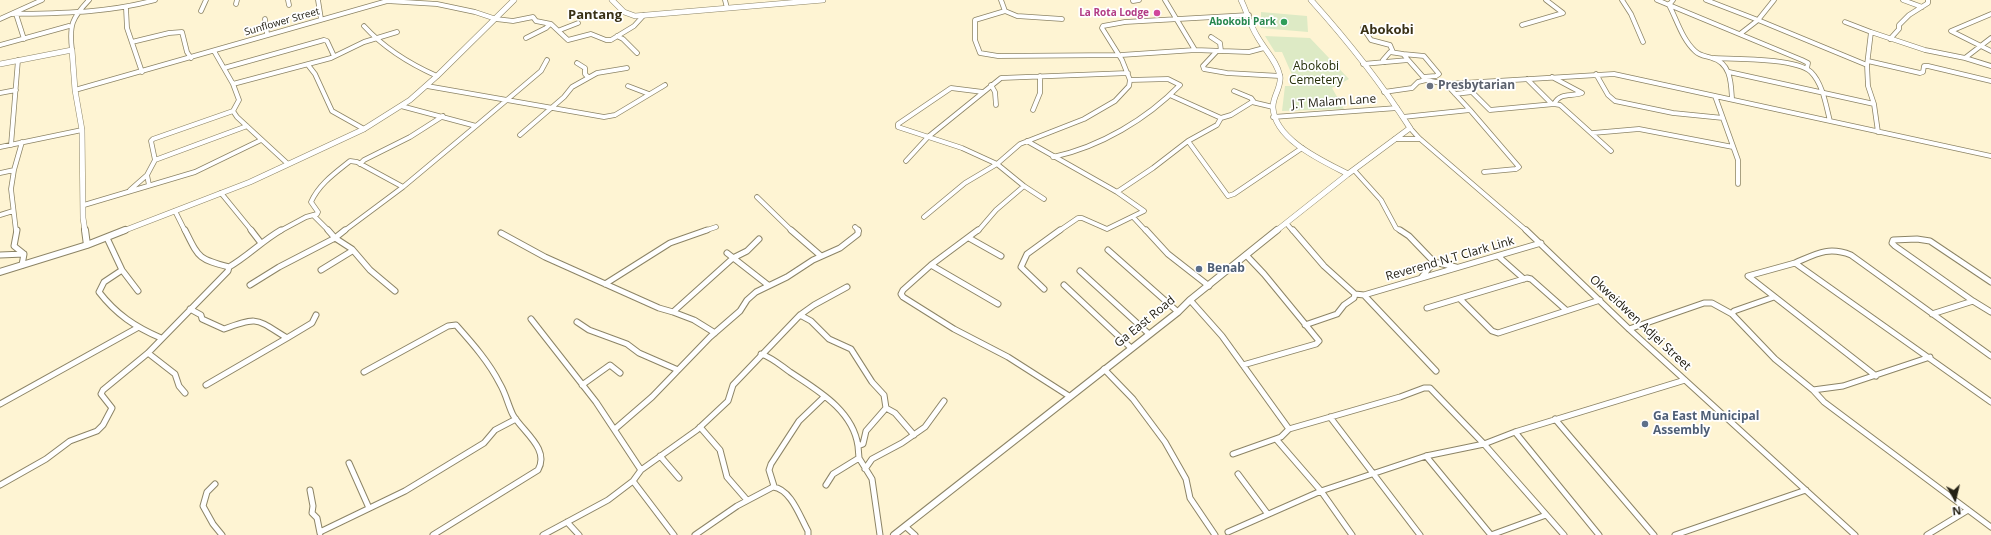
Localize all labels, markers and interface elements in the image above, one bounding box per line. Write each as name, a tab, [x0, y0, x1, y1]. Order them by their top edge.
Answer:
street label: Sunflower Street	[243, 6, 321, 38]
district label: Pantang	[568, 7, 622, 23]
place label: La Rota Lodge	[1079, 7, 1149, 19]
marker: La Rota Lodge	[1152, 8, 1162, 18]
place label: Abokobi Park	[1209, 16, 1276, 28]
marker: Abokobi Park	[1279, 17, 1289, 27]
district label: Abokobi	[1360, 22, 1414, 38]
park label: Abokobi Cemetery	[1289, 60, 1343, 88]
place label: Presbytarian	[1438, 79, 1515, 93]
marker: Presbytarian	[1425, 81, 1435, 91]
street label: J.T Malam Lane	[1291, 92, 1377, 112]
street label: Reverend N.T Clark Link	[1384, 234, 1516, 284]
place label: Benab	[1207, 262, 1245, 276]
marker: Benab	[1194, 264, 1204, 274]
street label: Okweidwen Adjei Street	[1586, 272, 1694, 374]
street label: Ga East Road	[1112, 293, 1178, 351]
place label: Ga East Municipal Assembly	[1653, 410, 1759, 438]
marker: Ga East Municipal Assembly	[1640, 419, 1650, 429]
north arrow	[1935, 479, 1975, 519]
text: N	[1951, 503, 1962, 519]

